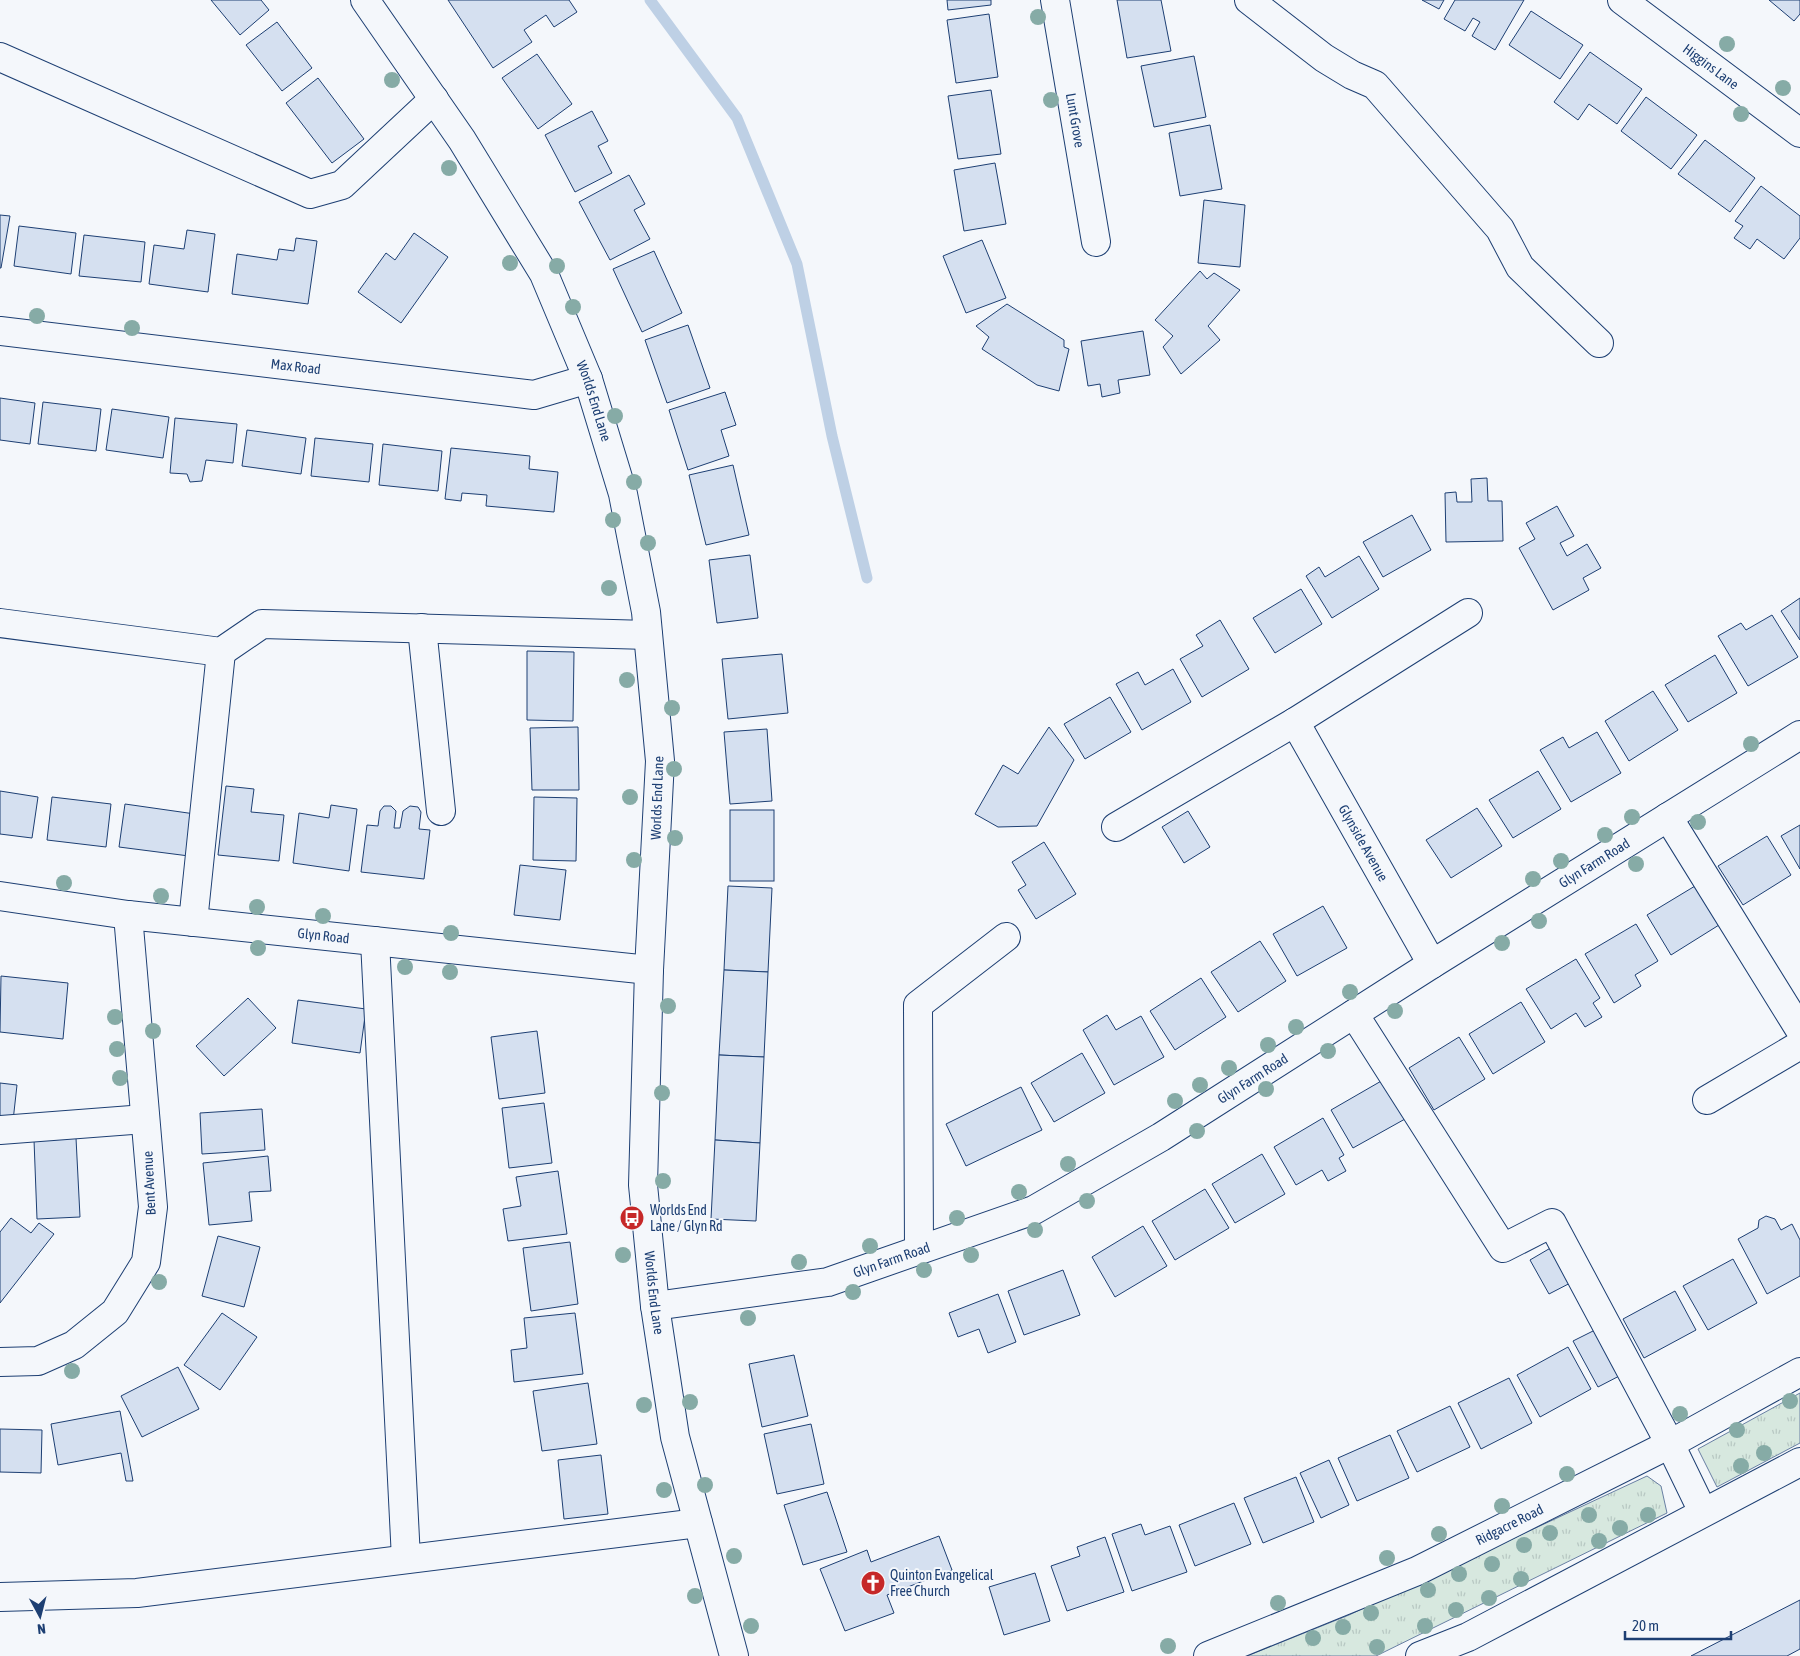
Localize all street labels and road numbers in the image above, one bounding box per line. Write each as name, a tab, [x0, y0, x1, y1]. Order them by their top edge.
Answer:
street label: Higgins Lane	[1680, 41, 1742, 92]
street label: Lunt Grove	[1063, 92, 1088, 149]
street label: Max Road	[270, 356, 322, 377]
street label: Worlds End Lane	[573, 358, 614, 443]
street label: Worlds End Lane	[648, 756, 666, 840]
street label: Glynside Avenue	[1335, 802, 1391, 884]
street label: Glyn Farm Road	[1556, 835, 1633, 891]
street label: Glyn Road	[297, 925, 350, 946]
street label: Glyn Farm Road	[1214, 1050, 1291, 1107]
street label: Bent Avenue	[139, 1150, 159, 1216]
street label: Glyn Farm Road	[851, 1239, 932, 1281]
street label: Worlds End Lane	[642, 1250, 667, 1336]
street label: Ridgacre Road	[1473, 1501, 1546, 1548]

